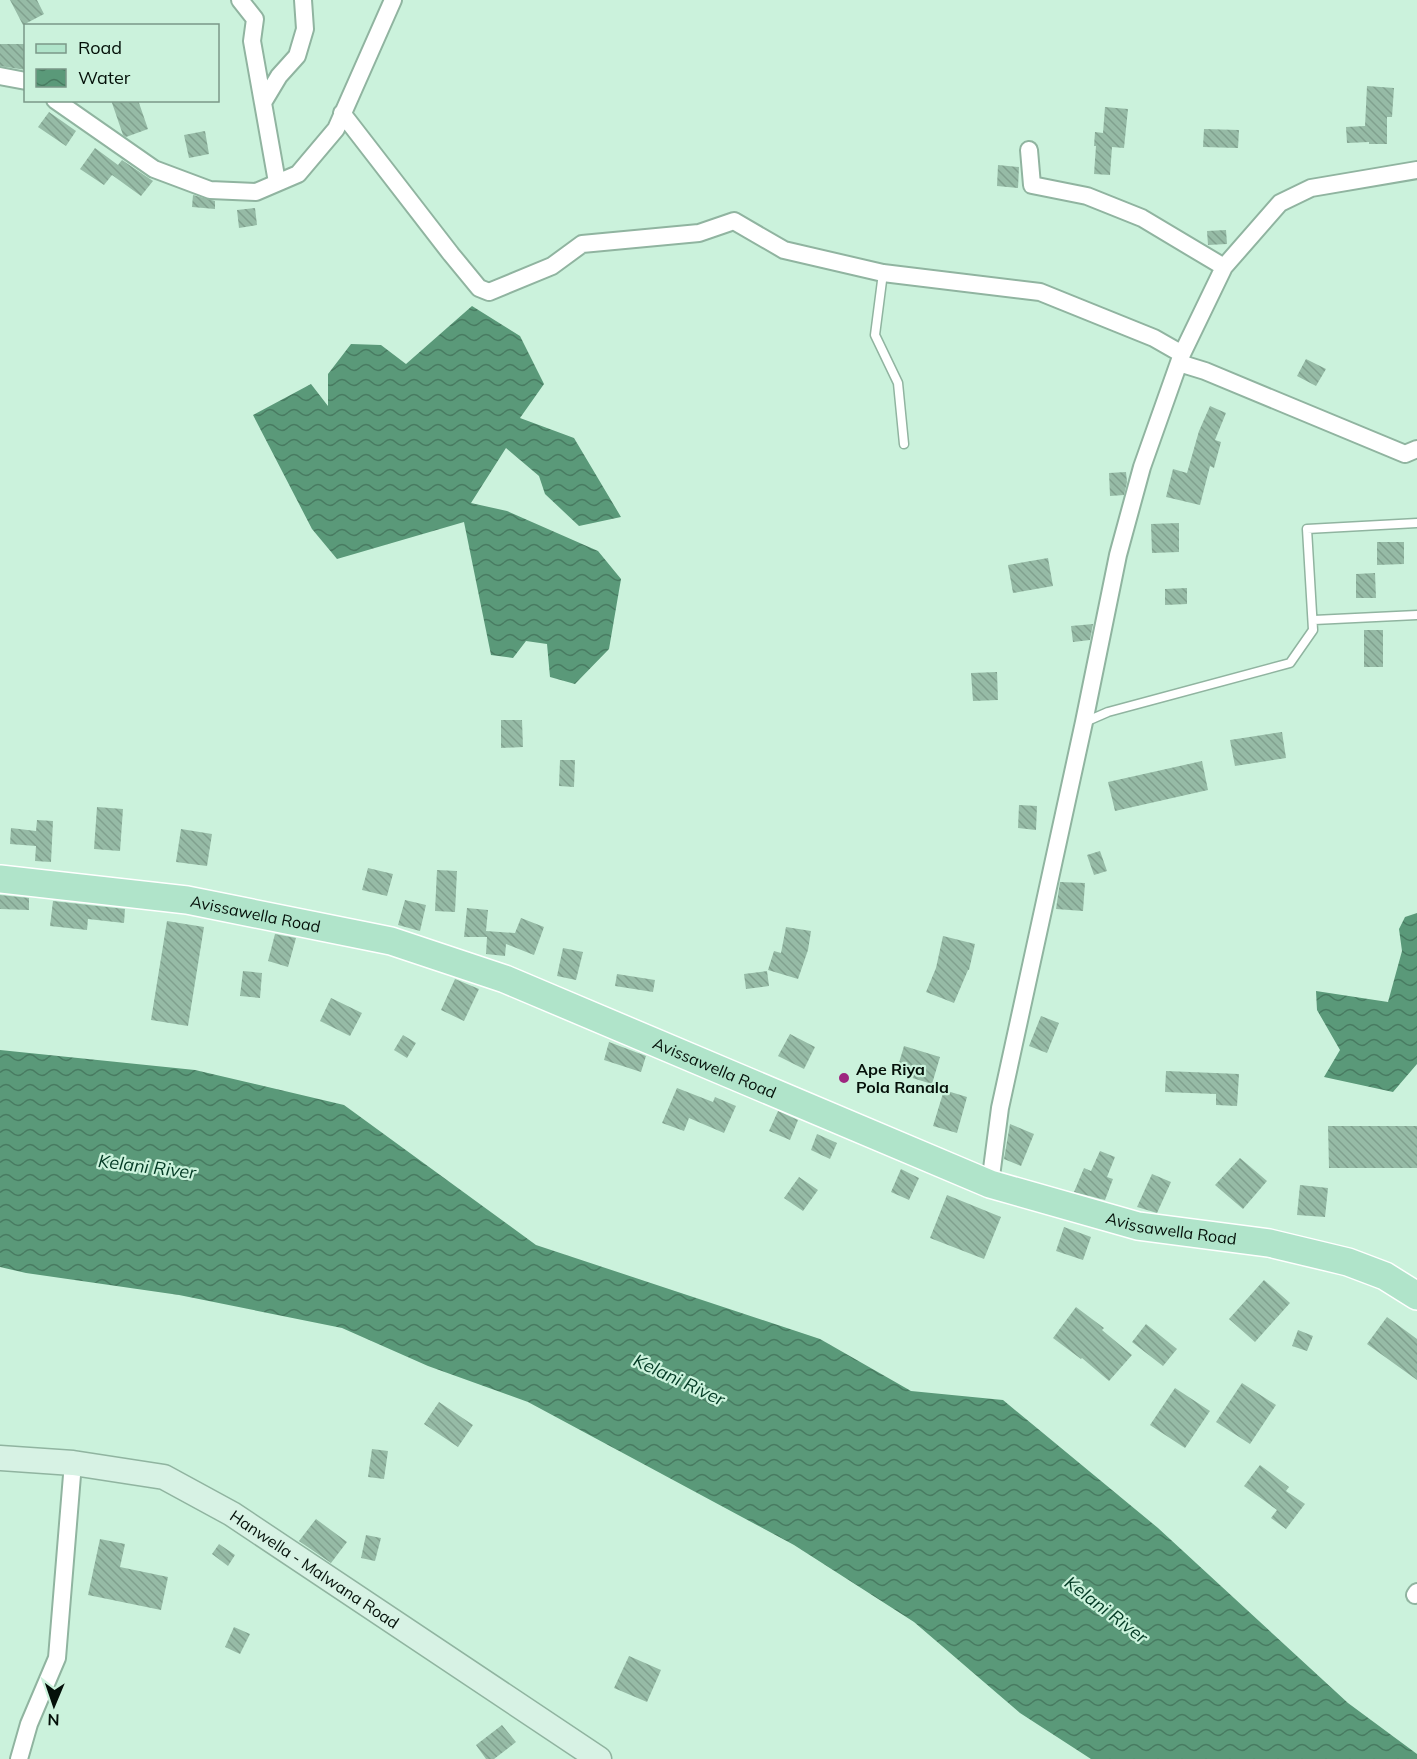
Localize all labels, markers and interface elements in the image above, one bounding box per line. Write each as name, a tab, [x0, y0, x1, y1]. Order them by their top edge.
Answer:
legend	[24, 24, 219, 102]
text: Road	[78, 36, 122, 59]
text: Water	[78, 66, 131, 89]
street label: Avissawella Road	[189, 891, 322, 937]
street label: Avissawella Road	[650, 1033, 779, 1103]
place label: Ape Riya Pola Ranala	[856, 1059, 949, 1097]
marker: Ape Riya Pola Ranala	[837, 1071, 851, 1085]
water label: Kelani River	[97, 1149, 199, 1184]
street label: Avissawella Road	[1104, 1207, 1238, 1249]
water label: Kelani River	[630, 1348, 730, 1411]
street label: Hanwella - Malwana Road	[226, 1506, 403, 1633]
water label: Kelani River	[1060, 1571, 1154, 1649]
north arrow	[24, 1675, 84, 1735]
text: N	[47, 1710, 60, 1730]

